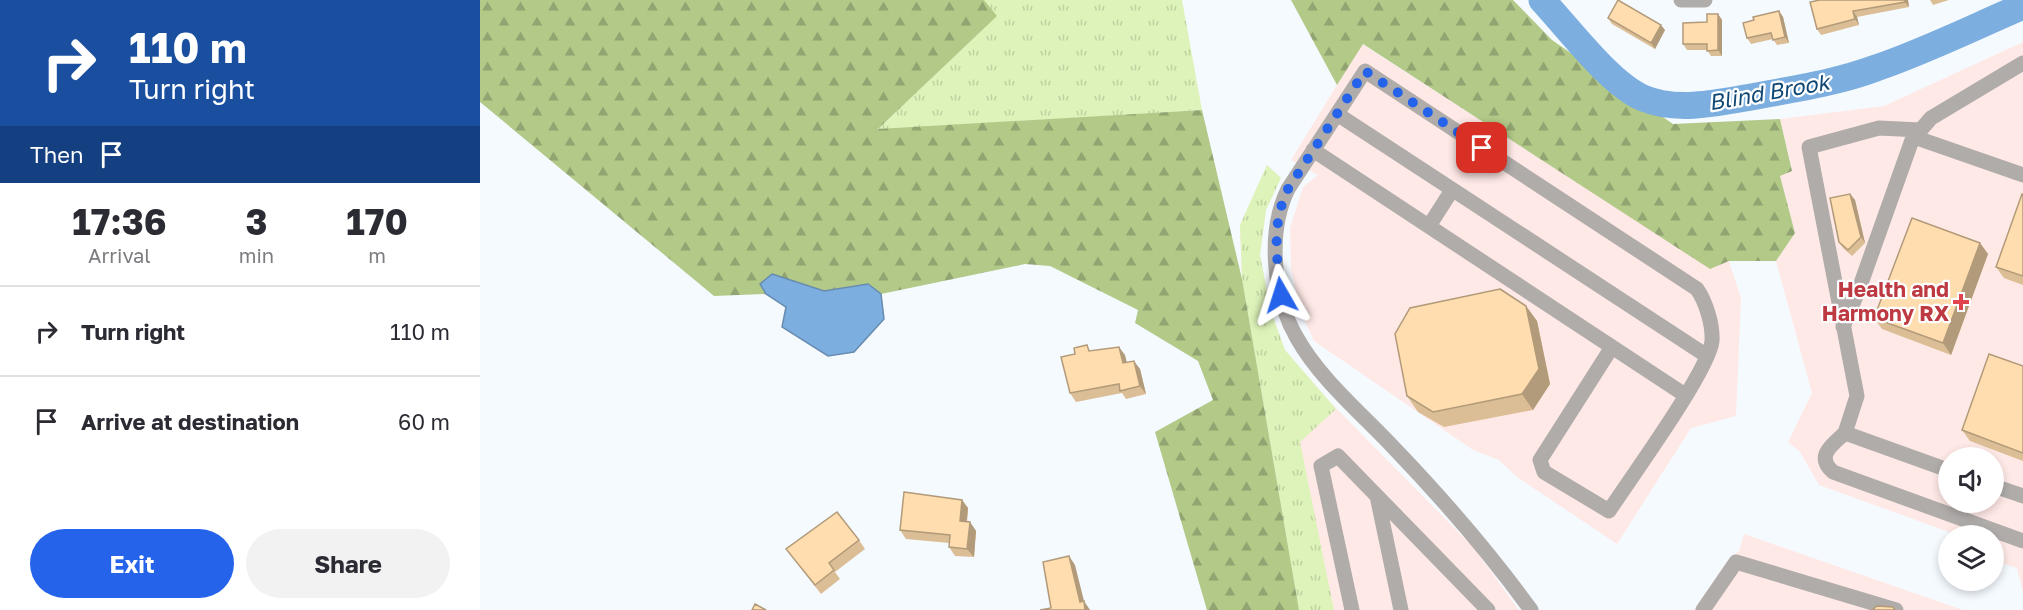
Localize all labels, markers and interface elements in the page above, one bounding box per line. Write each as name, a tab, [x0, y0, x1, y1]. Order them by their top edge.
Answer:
text: 110 m	[129, 22, 247, 72]
icon: right	[30, 24, 108, 102]
water label: Blind Brook	[1706, 67, 1834, 115]
text: Turn right	[129, 73, 255, 105]
pin	[1456, 122, 1507, 173]
icon: arrive	[1465, 131, 1498, 164]
icon: arrive	[95, 138, 128, 171]
text: Then	[30, 141, 83, 168]
text: 17:36	[72, 200, 167, 243]
text: 3	[245, 200, 267, 243]
text: 170	[346, 200, 408, 243]
text: Arrival	[88, 243, 151, 267]
text: min	[239, 243, 274, 267]
text: m	[368, 243, 386, 267]
position arrow	[1249, 263, 1313, 327]
place label: Health and Harmony RX	[1822, 276, 1949, 326]
marker: Health and Harmony RX	[1954, 295, 1968, 309]
icon: right	[30, 315, 63, 348]
text: Turn right	[81, 318, 185, 345]
text: 110 m	[390, 318, 450, 345]
icon: arrive	[30, 405, 63, 438]
text: Arrive at destination	[81, 408, 299, 435]
text: 60 m	[398, 408, 450, 435]
map controls	[1938, 447, 2004, 591]
button: sound	[1938, 447, 2004, 513]
button: layers	[1938, 525, 2004, 591]
button: Exit	[30, 529, 234, 598]
button: Share	[246, 529, 450, 598]

